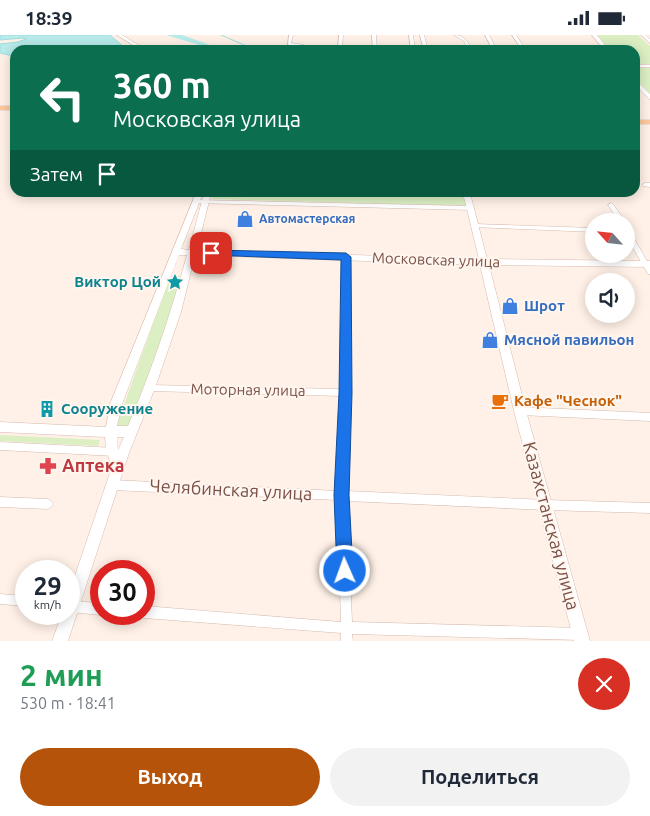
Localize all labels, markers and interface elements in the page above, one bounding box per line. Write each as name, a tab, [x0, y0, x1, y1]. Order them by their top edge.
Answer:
text: 18:39	[25, 7, 73, 29]
icon: left	[30, 65, 95, 130]
text: 360 m	[113, 65, 211, 105]
text: Московская улица	[113, 106, 301, 131]
icon: arrive	[93, 160, 121, 188]
text: Затем	[30, 163, 83, 185]
shop icon: Автомастерская	[235, 209, 255, 229]
place label: Автомастерская	[259, 212, 355, 225]
north arrow	[585, 213, 635, 263]
map controls	[585, 213, 635, 323]
pin	[190, 232, 232, 274]
icon: arrive	[197, 239, 225, 267]
street label: Московская улица	[372, 249, 500, 270]
place icon: Виктор Цой	[165, 272, 185, 292]
place label: Виктор Цой	[74, 273, 161, 290]
button: sound	[585, 273, 635, 323]
shop icon: Шрот	[500, 296, 520, 316]
place label: Шрот	[524, 297, 565, 314]
shop icon: Мясной павильон	[480, 330, 500, 350]
place label: Мясной павильон	[504, 331, 634, 348]
street label: Моторная улица	[190, 380, 306, 399]
cafe icon: Кафе "Чеснок"	[490, 391, 510, 411]
place label: Кафе "Чеснок"	[514, 392, 622, 409]
building icon: Сооружение	[37, 399, 57, 419]
place label: Сооружение	[61, 400, 153, 417]
street label: Казахстанская улица	[520, 439, 584, 612]
place label: Аптека	[62, 455, 125, 475]
pharmacy icon: Аптека	[38, 456, 58, 476]
street label: Челябинская улица	[149, 475, 313, 503]
position arrow	[318, 544, 370, 596]
speed limit sign: 30	[90, 560, 155, 625]
text: 29	[33, 572, 62, 600]
text: km/h	[34, 598, 61, 611]
text: 2 мин	[20, 658, 103, 692]
button: close	[578, 658, 630, 710]
text: 530 m · 18:41	[20, 694, 116, 712]
button: Выход	[20, 748, 320, 806]
button: Поделиться	[330, 748, 630, 806]

